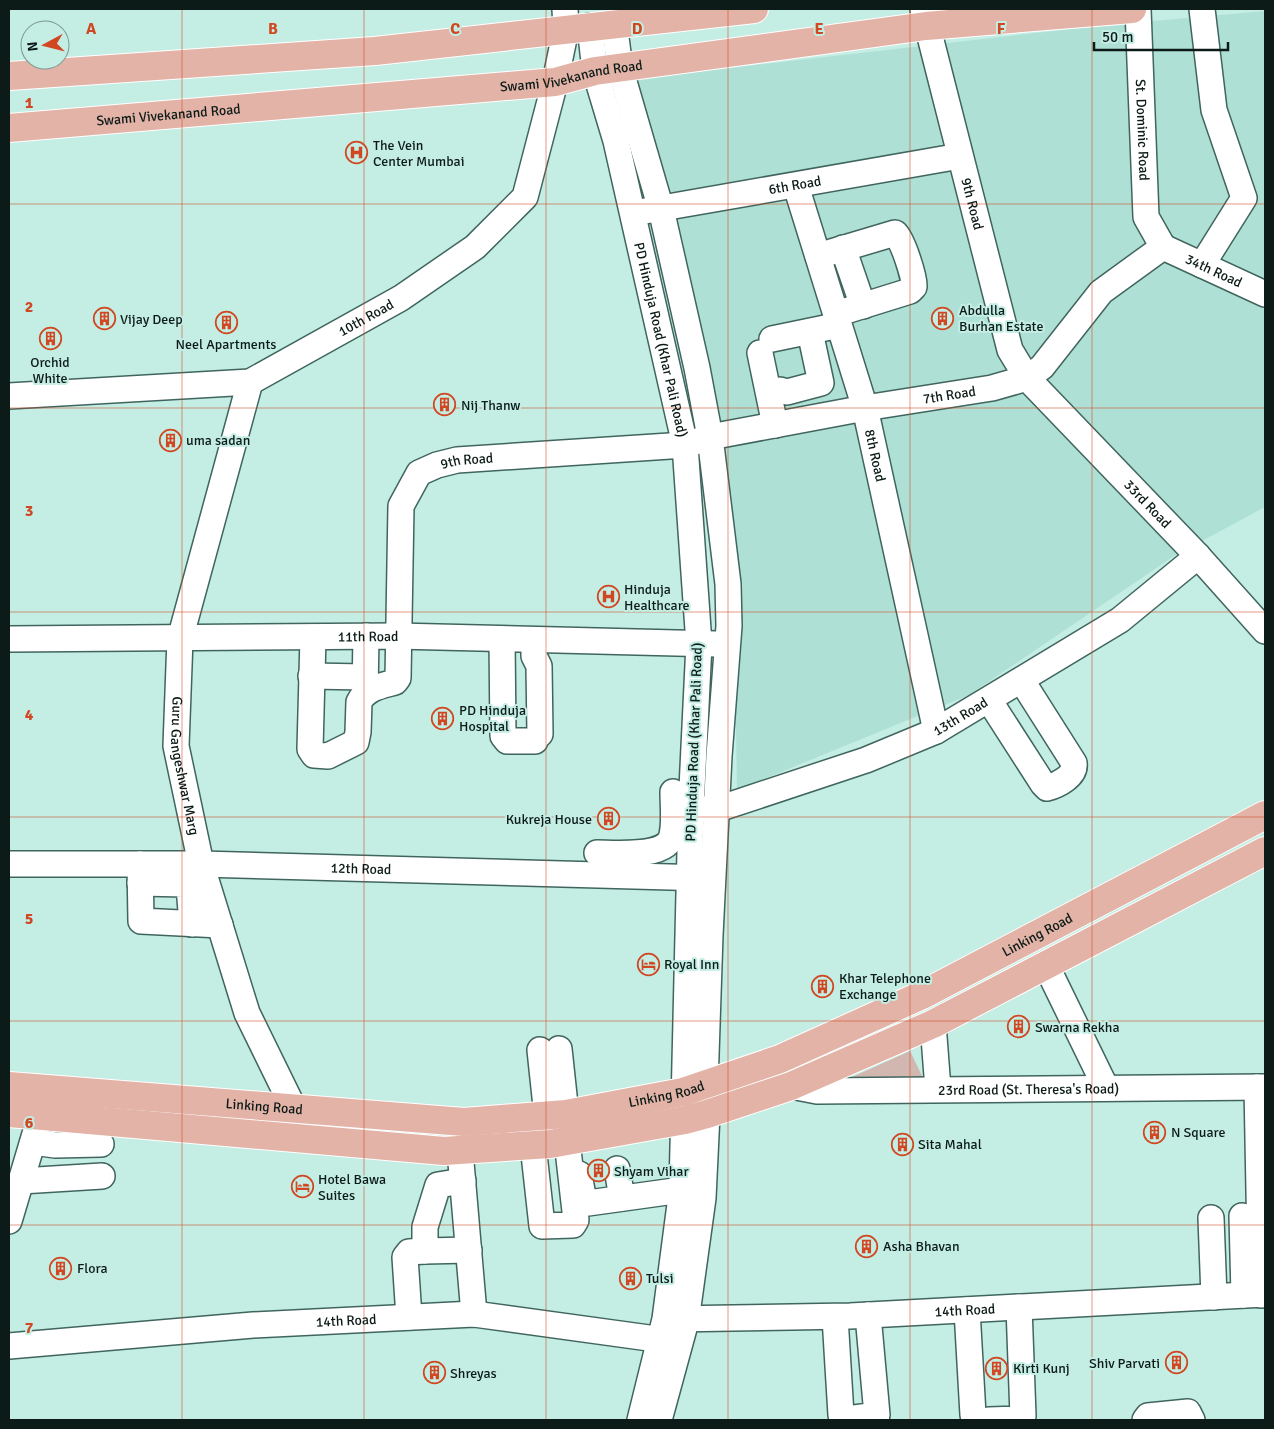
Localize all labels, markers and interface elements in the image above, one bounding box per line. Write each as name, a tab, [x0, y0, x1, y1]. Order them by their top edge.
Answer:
text: A	[86, 19, 97, 39]
text: B	[268, 19, 278, 39]
text: C	[450, 19, 460, 39]
text: D	[632, 19, 643, 39]
text: E	[814, 19, 824, 39]
text: F	[997, 19, 1006, 39]
north arrow	[20, 20, 70, 70]
scale bar	[1094, 20, 1228, 52]
text: 50 m	[1102, 28, 1133, 46]
text: N	[24, 41, 42, 52]
street label: Swami Vivekanand Road	[499, 56, 644, 95]
street label: St. Dominic Road	[1132, 79, 1153, 181]
text: 1	[25, 93, 34, 113]
street label: Swami Vivekanand Road	[96, 100, 241, 129]
place label: The Vein Center Mumbai	[373, 137, 464, 170]
hospital icon: The Vein Center Mumbai	[345, 141, 369, 165]
street label: 6th Road	[767, 172, 822, 198]
street label: 9th Road	[958, 176, 987, 232]
street label: PD Hinduja Road (Khar Pali Road)	[631, 240, 691, 439]
street label: 34th Road	[1183, 250, 1245, 291]
street label: 10th Road	[335, 295, 397, 340]
text: 2	[25, 297, 33, 317]
place label: Abdulla Burhan Estate	[959, 302, 1043, 335]
building icon: Abdulla Burhan Estate	[931, 306, 955, 330]
building icon: Vijay Deep	[92, 307, 116, 331]
building icon: Neel Apartments	[214, 310, 238, 334]
place label: Vijay Deep	[120, 311, 183, 328]
building icon: Orchid White	[38, 327, 62, 351]
place label: Neel Apartments	[176, 336, 276, 353]
place label: Orchid White	[30, 354, 70, 387]
street label: 7th Road	[922, 382, 977, 407]
building icon: Nij Thanw	[433, 393, 457, 417]
place label: Nij Thanw	[461, 397, 520, 414]
building icon: uma sadan	[158, 428, 182, 452]
street label: 8th Road	[861, 428, 889, 483]
place label: uma sadan	[186, 432, 250, 449]
street label: 9th Road	[439, 449, 494, 472]
street label: 33rd Road	[1121, 476, 1175, 531]
text: 3	[25, 501, 33, 521]
place label: Hinduja Healthcare	[624, 581, 690, 614]
hospital icon: Hinduja Healthcare	[596, 585, 620, 609]
street label: 11th Road	[338, 627, 398, 645]
street label: PD Hinduja Road (Khar Pali Road)	[682, 642, 706, 842]
street label: 13th Road	[930, 693, 991, 739]
street label: Guru Gangeshwar Marg	[167, 696, 203, 837]
place label: PD Hinduja Hospital	[459, 702, 526, 735]
text: 4	[25, 705, 34, 725]
building icon: PD Hinduja Hospital	[431, 706, 455, 730]
building icon: Kukreja House	[596, 807, 620, 831]
place label: Kukreja House	[506, 811, 592, 828]
street label: 12th Road	[330, 859, 392, 878]
text: 5	[25, 909, 33, 929]
street label: Linking Road	[999, 909, 1075, 960]
hotel icon: Royal Inn	[636, 952, 660, 976]
place label: Royal Inn	[664, 956, 719, 973]
place label: Khar Telephone Exchange	[839, 970, 931, 1003]
building icon: Khar Telephone Exchange	[811, 974, 835, 998]
building icon: Swarna Rekha	[1007, 1015, 1031, 1039]
place label: Swarna Rekha	[1035, 1019, 1120, 1036]
street label: Linking Road	[627, 1077, 706, 1111]
street label: 23rd Road (St. Theresa's Road)	[938, 1080, 1119, 1098]
street label: Linking Road	[225, 1095, 303, 1118]
text: 6	[25, 1113, 34, 1133]
building icon: N Square	[1143, 1120, 1167, 1144]
place label: N Square	[1171, 1124, 1225, 1141]
building icon: Sita Mahal	[890, 1132, 914, 1156]
place label: Sita Mahal	[918, 1136, 982, 1153]
building icon: Shyam Vihar	[586, 1159, 610, 1183]
place label: Shyam Vihar	[614, 1163, 689, 1180]
place label: Hotel Bawa Suites	[318, 1171, 386, 1204]
hotel icon: Hotel Bawa Suites	[290, 1175, 314, 1199]
building icon: Asha Bhavan	[855, 1234, 879, 1258]
place label: Asha Bhavan	[883, 1238, 960, 1255]
building icon: Flora	[49, 1256, 73, 1280]
place label: Flora	[77, 1260, 108, 1277]
building icon: Tulsi	[618, 1266, 642, 1290]
place label: Tulsi	[646, 1270, 673, 1287]
street label: 14th Road	[934, 1300, 996, 1320]
street label: 14th Road	[315, 1310, 377, 1330]
text: 7	[25, 1318, 34, 1338]
building icon: Shiv Parvati	[1164, 1351, 1188, 1375]
place label: Shiv Parvati	[1089, 1355, 1160, 1372]
building icon: Kirti Kunj	[985, 1356, 1009, 1380]
place label: Kirti Kunj	[1013, 1360, 1070, 1377]
building icon: Shreyas	[422, 1361, 446, 1385]
place label: Shreyas	[450, 1365, 497, 1382]

